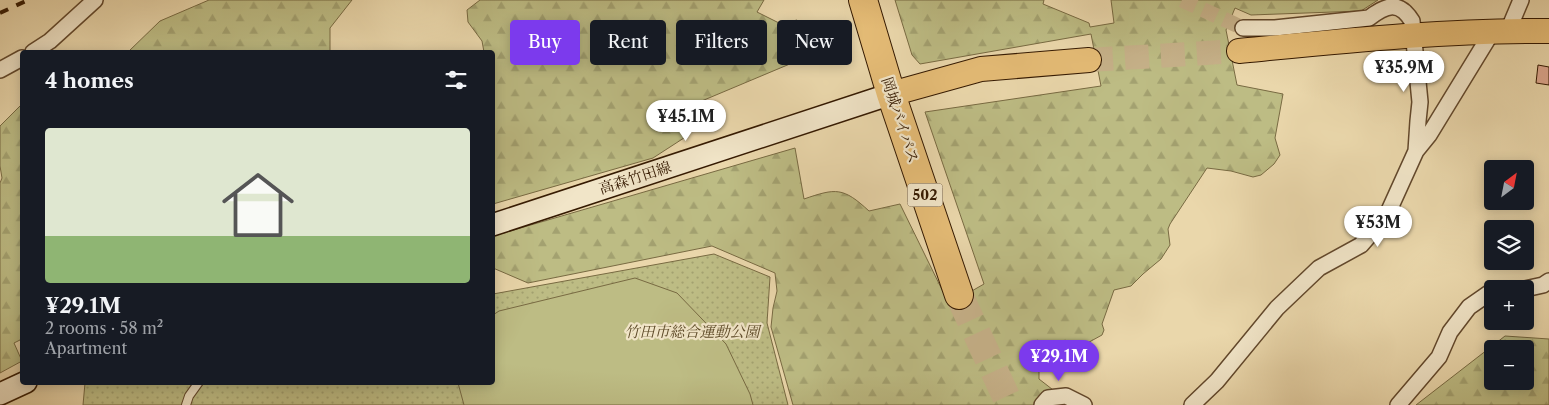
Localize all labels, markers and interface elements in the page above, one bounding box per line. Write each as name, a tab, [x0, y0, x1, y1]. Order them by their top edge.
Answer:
chip: Buy	[510, 20, 580, 65]
chip: Rent	[590, 20, 666, 65]
chip: Filters	[676, 20, 767, 65]
chip: New	[777, 20, 852, 65]
pin: ¥35.9M	[1363, 51, 1445, 93]
text: ¥35.9M	[1374, 57, 1434, 77]
icon: filters	[442, 66, 470, 94]
text: 4 homes	[45, 68, 134, 93]
street label: 岡城バイパス	[878, 74, 923, 165]
pin: ¥45.1M	[645, 100, 727, 142]
text: ¥45.1M	[657, 106, 715, 126]
street label: 高森竹田線	[596, 157, 673, 198]
icon: home	[213, 160, 303, 250]
north arrow	[1484, 160, 1534, 210]
map controls	[1484, 160, 1534, 390]
road number: 502	[908, 184, 942, 206]
pin: ¥53M	[1348, 206, 1408, 248]
text: ¥53M	[1355, 212, 1401, 232]
button: layers	[1484, 220, 1534, 270]
button: +	[1484, 280, 1534, 330]
text: ¥29.1M	[45, 293, 121, 318]
text: 2 rooms · 58 m²	[45, 318, 163, 338]
park label: 竹田市総合運動公園	[624, 322, 762, 341]
text: Apartment	[45, 338, 127, 358]
pin: ¥29.1M	[1018, 340, 1100, 382]
button: −	[1484, 340, 1534, 390]
text: ¥29.1M	[1030, 346, 1088, 366]

